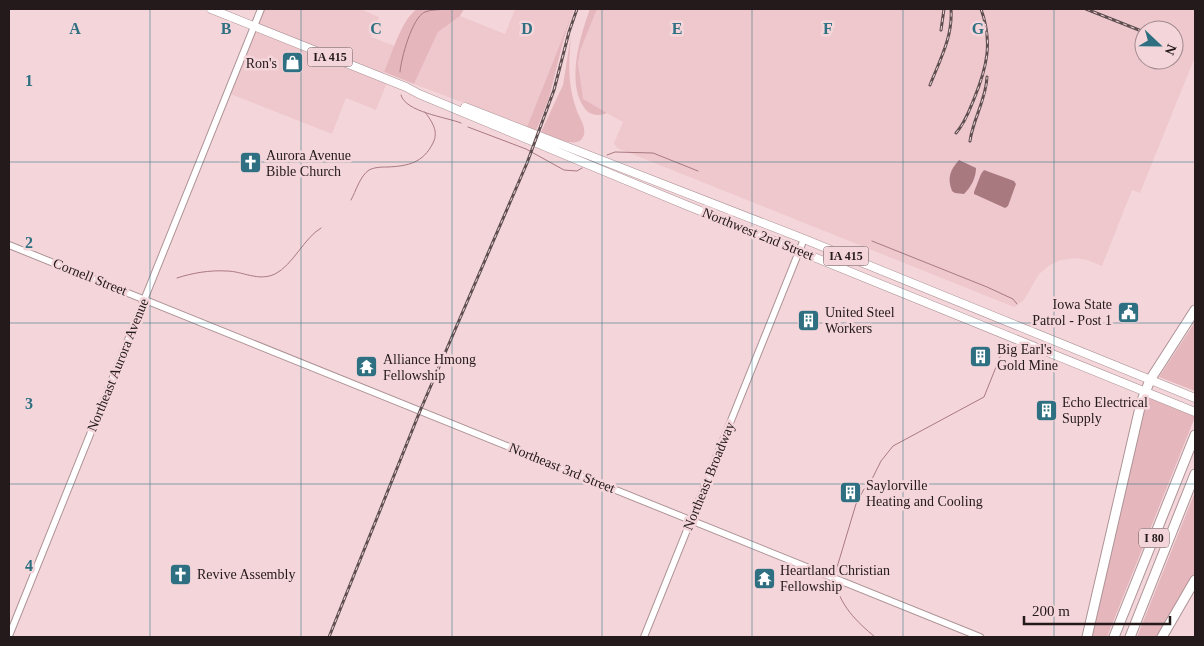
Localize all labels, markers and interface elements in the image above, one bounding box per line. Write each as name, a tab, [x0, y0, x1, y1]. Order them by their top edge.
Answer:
text: A	[69, 20, 81, 37]
text: B	[221, 20, 232, 37]
text: C	[370, 20, 382, 37]
text: D	[521, 20, 533, 37]
text: E	[672, 20, 682, 37]
text: F	[823, 20, 833, 37]
text: G	[972, 20, 985, 37]
north arrow	[1134, 20, 1184, 70]
text: N	[1162, 42, 1179, 57]
road number: IA 415	[308, 48, 352, 66]
shop icon: Ron's	[281, 51, 305, 75]
place label: Ron's	[246, 56, 277, 71]
text: 1	[25, 72, 33, 89]
place label: Aurora Avenue Bible Church	[266, 148, 351, 179]
church icon: Aurora Avenue Bible Church	[238, 151, 262, 175]
street label: Northwest 2nd Street	[700, 205, 816, 263]
text: 2	[25, 234, 33, 251]
road number: IA 415	[824, 247, 868, 266]
street label: Cornell Street	[51, 255, 129, 299]
street label: Northeast Aurora Avenue	[84, 296, 152, 434]
place label: Iowa State Patrol - Post 1	[1032, 297, 1112, 328]
public building icon: Iowa State Patrol - Post 1	[1116, 300, 1140, 324]
place label: United Steel Workers	[825, 305, 895, 336]
building icon: United Steel Workers	[797, 308, 821, 332]
place label: Big Earl's Gold Mine	[997, 342, 1058, 373]
building icon: Big Earl's Gold Mine	[969, 345, 993, 369]
place label: Alliance Hmong Fellowship	[383, 352, 476, 383]
temple icon: Alliance Hmong Fellowship	[355, 355, 379, 379]
text: 3	[25, 395, 33, 412]
place label: Echo Electrical Supply	[1062, 395, 1148, 426]
building icon: Echo Electrical Supply	[1034, 398, 1058, 422]
street label: Northeast Broadway	[680, 420, 738, 532]
street label: Northeast 3rd Street	[507, 440, 617, 496]
place label: Saylorville Heating and Cooling	[866, 478, 983, 509]
building icon: Saylorville Heating and Cooling	[838, 481, 862, 505]
road number: I 80	[1139, 528, 1169, 548]
text: 4	[25, 557, 33, 574]
church icon: Revive Assembly	[169, 562, 193, 586]
place label: Heartland Christian Fellowship	[780, 563, 890, 594]
temple icon: Heartland Christian Fellowship	[752, 566, 776, 590]
place label: Revive Assembly	[197, 567, 295, 582]
scale bar	[1024, 594, 1170, 626]
text: 200 m	[1032, 603, 1070, 619]

